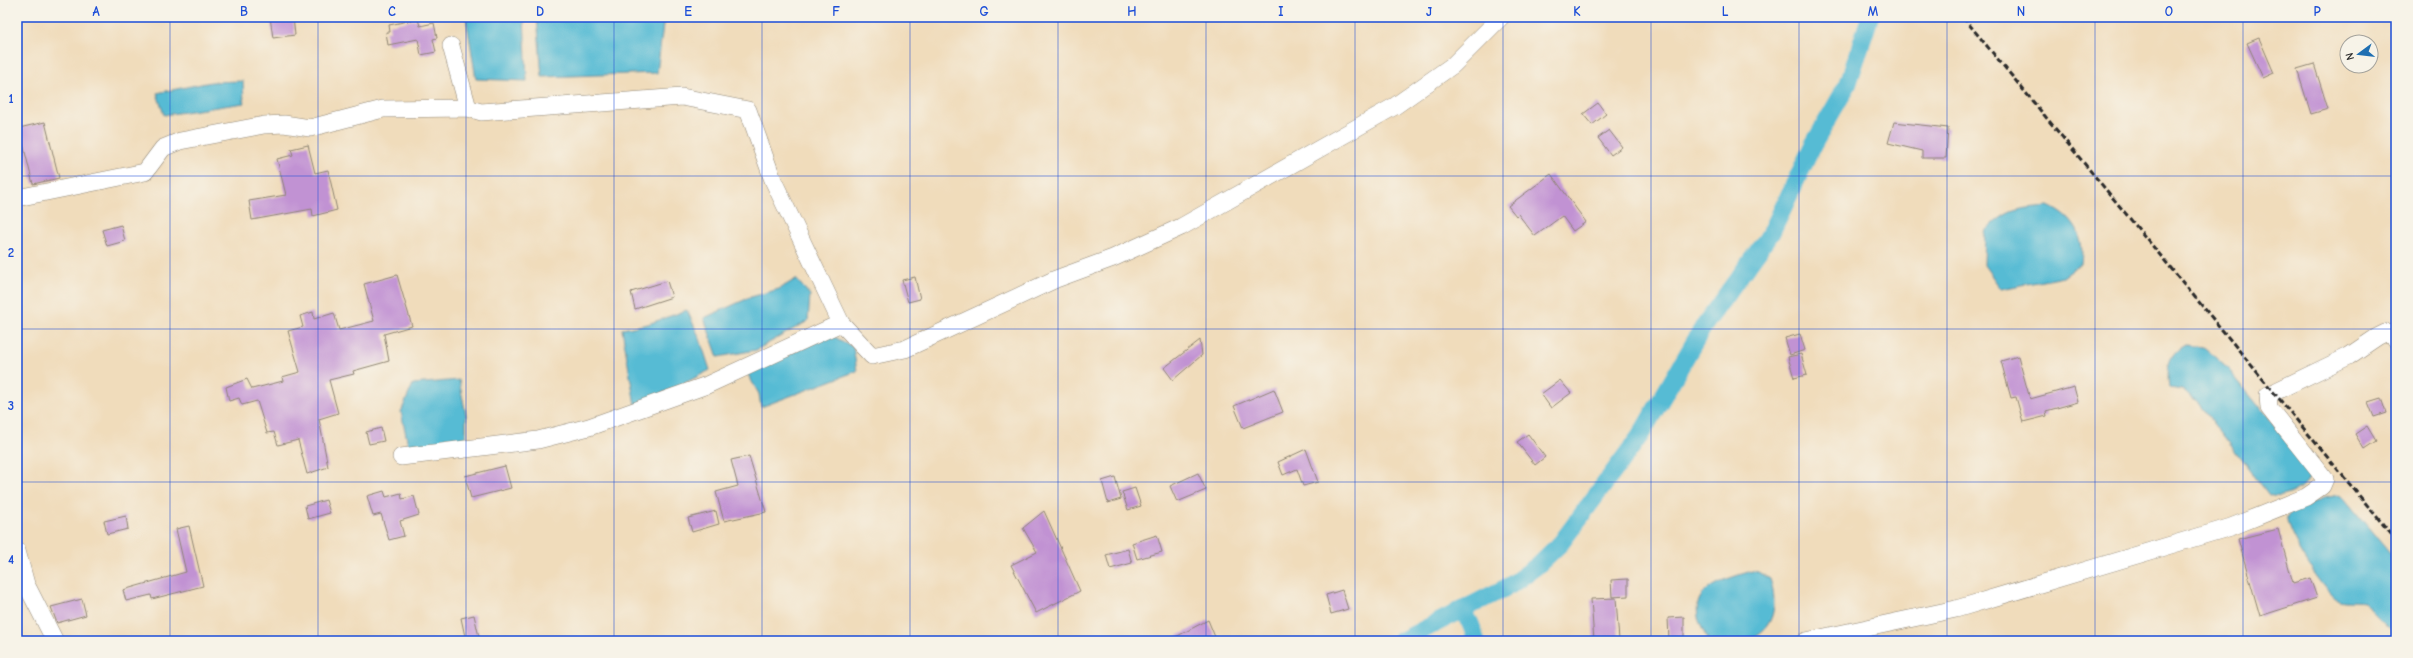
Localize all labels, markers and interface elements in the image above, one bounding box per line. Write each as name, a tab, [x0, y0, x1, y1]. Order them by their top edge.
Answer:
text: A	[92, 4, 100, 19]
text: B	[240, 4, 248, 19]
text: C	[388, 4, 396, 19]
text: D	[536, 4, 544, 19]
text: E	[684, 4, 692, 19]
text: F	[832, 4, 840, 19]
text: G	[979, 4, 989, 19]
text: H	[1127, 4, 1137, 19]
text: I	[1278, 4, 1284, 19]
text: J	[1426, 4, 1432, 19]
text: K	[1573, 4, 1581, 19]
text: L	[1722, 4, 1729, 19]
text: M	[1868, 4, 1879, 19]
text: N	[2017, 4, 2025, 19]
text: O	[2165, 4, 2173, 19]
text: P	[2313, 4, 2321, 19]
north arrow	[2339, 34, 2379, 74]
text: N	[2343, 51, 2357, 62]
text: 1	[8, 91, 14, 106]
text: 2	[8, 245, 14, 260]
text: 3	[8, 398, 14, 413]
text: 4	[8, 552, 14, 567]

